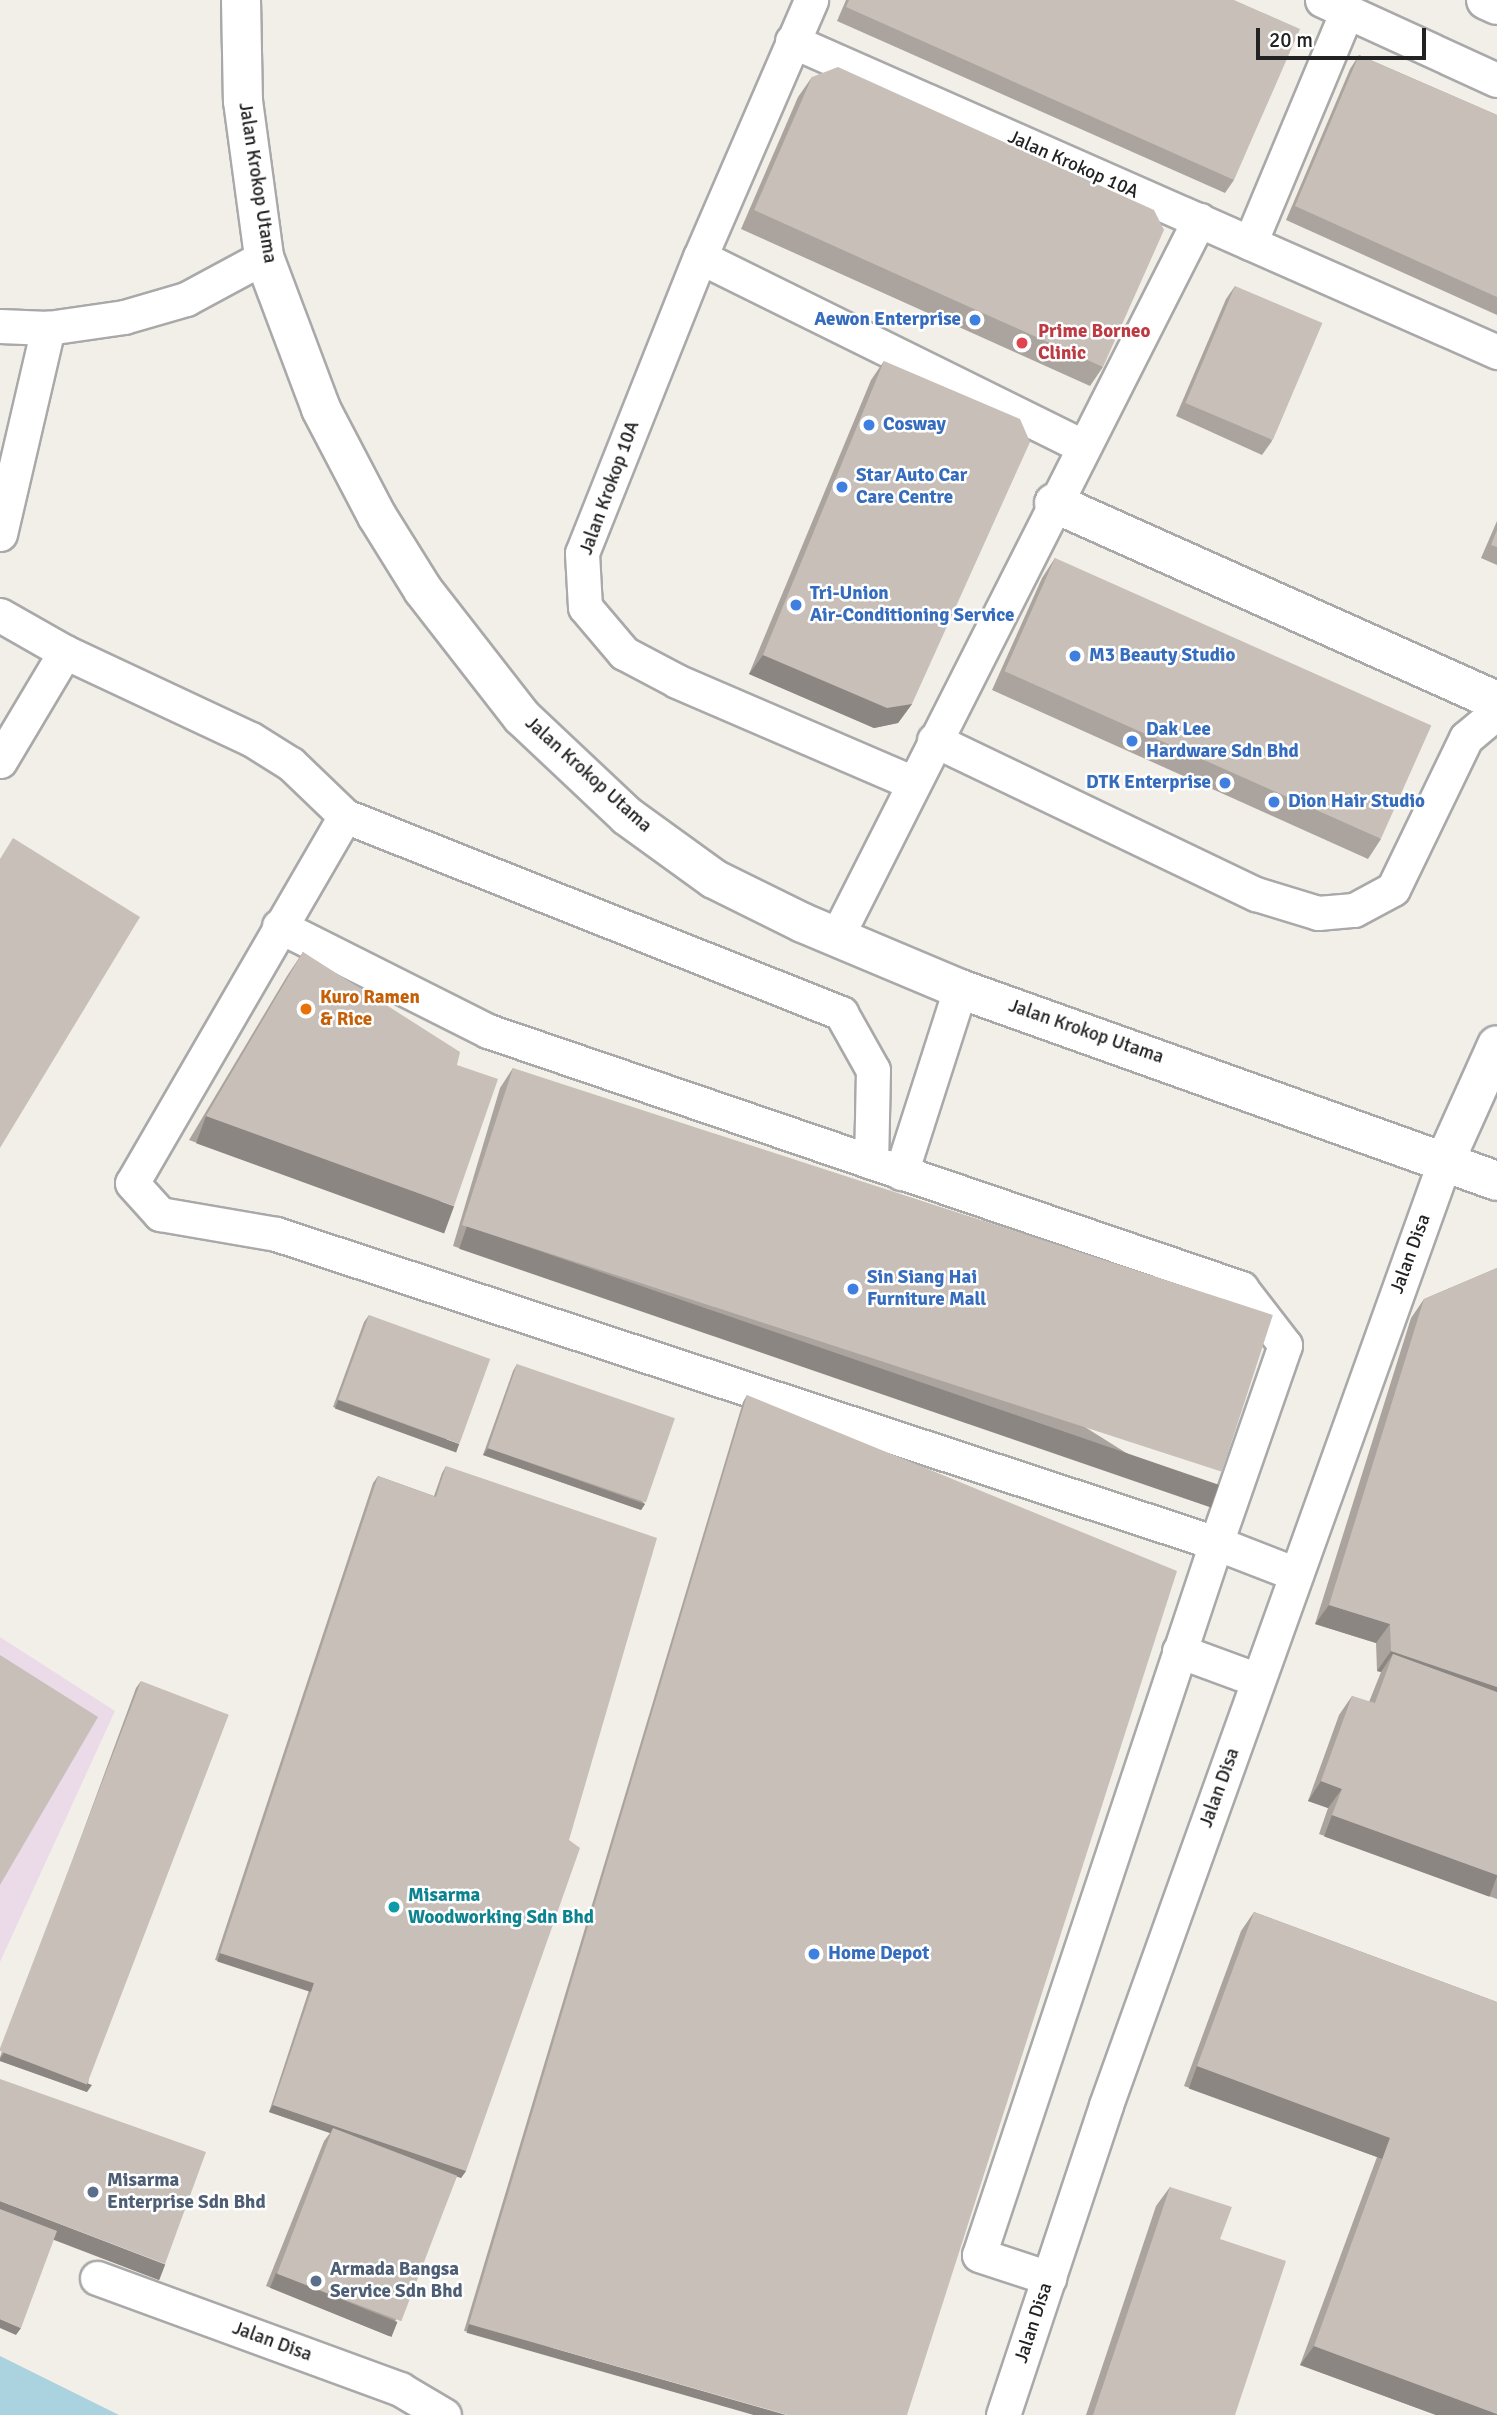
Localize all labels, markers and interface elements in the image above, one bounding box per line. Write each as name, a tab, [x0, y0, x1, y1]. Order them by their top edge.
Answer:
scale bar	[1259, 14, 1429, 58]
text: 20 m	[1269, 27, 1313, 53]
street label: Jalan Krokop Utama	[233, 101, 281, 265]
street label: Jalan Krokop 10A	[1004, 126, 1142, 204]
place label: Aewon Enterprise	[814, 309, 961, 331]
marker: Aewon Enterprise	[967, 312, 983, 328]
place label: Prime Borneo Clinic	[1038, 321, 1150, 365]
marker: Prime Borneo Clinic	[1012, 333, 1032, 353]
place label: Cosway	[883, 414, 946, 436]
marker: Cosway	[861, 417, 877, 433]
street label: Jalan Krokop 10A	[575, 418, 645, 558]
place label: Star Auto Car Care Centre	[856, 465, 967, 509]
marker: Star Auto Car Care Centre	[834, 479, 850, 495]
place label: Tri-Union Air-Conditioning Service	[810, 583, 1015, 627]
marker: Tri-Union Air-Conditioning Service	[788, 597, 804, 613]
place label: M3 Beauty Studio	[1089, 645, 1235, 667]
marker: M3 Beauty Studio	[1067, 648, 1083, 664]
street label: Jalan Krokop Utama	[520, 712, 656, 838]
place label: Dak Lee Hardware Sdn Bhd	[1146, 719, 1299, 763]
marker: Dak Lee Hardware Sdn Bhd	[1124, 733, 1140, 749]
place label: DTK Enterprise	[1086, 772, 1211, 794]
marker: DTK Enterprise	[1217, 775, 1233, 791]
place label: Dion Hair Studio	[1288, 791, 1425, 813]
marker: Dion Hair Studio	[1266, 794, 1282, 810]
place label: Kuro Ramen & Rice	[320, 987, 420, 1031]
street label: Jalan Krokop Utama	[1006, 995, 1166, 1069]
marker: Kuro Ramen & Rice	[298, 1001, 314, 1017]
street label: Jalan Disa	[1386, 1211, 1436, 1297]
place label: Sin Siang Hai Furniture Mall	[867, 1267, 986, 1311]
marker: Sin Siang Hai Furniture Mall	[845, 1281, 861, 1297]
street label: Jalan Disa	[1195, 1745, 1245, 1831]
place label: Misarma Woodworking Sdn Bhd	[408, 1885, 594, 1929]
marker: Misarma Woodworking Sdn Bhd	[386, 1899, 402, 1915]
place label: Home Depot	[828, 1943, 929, 1965]
marker: Home Depot	[806, 1946, 822, 1962]
place label: Misarma Enterprise Sdn Bhd	[107, 2170, 266, 2214]
marker: Misarma Enterprise Sdn Bhd	[85, 2184, 101, 2200]
place label: Armada Bangsa Service Sdn Bhd	[330, 2259, 463, 2303]
marker: Armada Bangsa Service Sdn Bhd	[308, 2273, 324, 2289]
street label: Jalan Disa	[1010, 2280, 1058, 2366]
street label: Jalan Disa	[229, 2317, 315, 2367]

